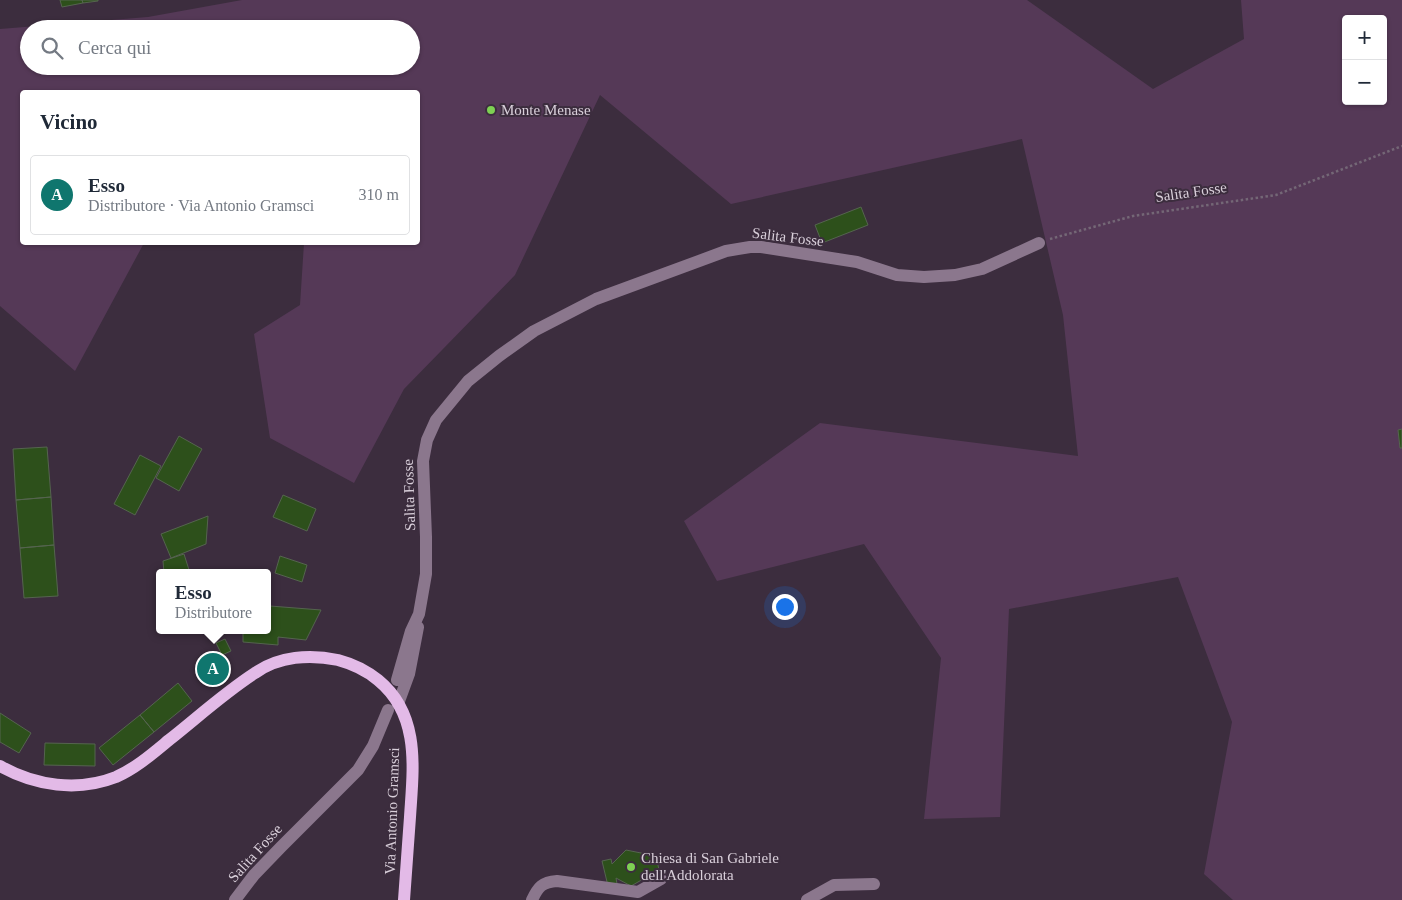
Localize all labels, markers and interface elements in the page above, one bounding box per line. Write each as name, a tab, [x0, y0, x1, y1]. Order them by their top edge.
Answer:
map controls	[1342, 15, 1387, 105]
button: +	[1342, 15, 1387, 60]
search box	[20, 20, 420, 75]
icon: search	[38, 34, 66, 62]
text: Cerca qui	[78, 37, 151, 58]
button: −	[1342, 60, 1387, 105]
place label: Monte Menase	[501, 102, 591, 118]
marker: Monte Menase	[485, 104, 497, 116]
text: Vicino	[40, 110, 98, 134]
text: Esso	[88, 175, 125, 196]
street label: Salita Fosse	[1154, 179, 1228, 205]
text: A	[51, 186, 63, 203]
text: 310 m	[359, 186, 399, 203]
text: Distributore · Via Antonio Gramsci	[88, 197, 314, 214]
street label: Salita Fosse	[751, 225, 825, 249]
street label: Salita Fosse	[400, 458, 418, 531]
popup	[156, 569, 271, 634]
text: Esso	[175, 582, 212, 603]
your location	[772, 594, 798, 620]
text: Distributore	[175, 604, 252, 621]
pin: A	[197, 650, 229, 688]
street label: Via Antonio Gramsci	[382, 747, 402, 875]
street label: Salita Fosse	[225, 821, 285, 885]
place label: Chiesa di San Gabriele dell'Addolorata	[641, 850, 779, 883]
marker: Chiesa di San Gabriele dell'Addolorata	[625, 861, 637, 873]

